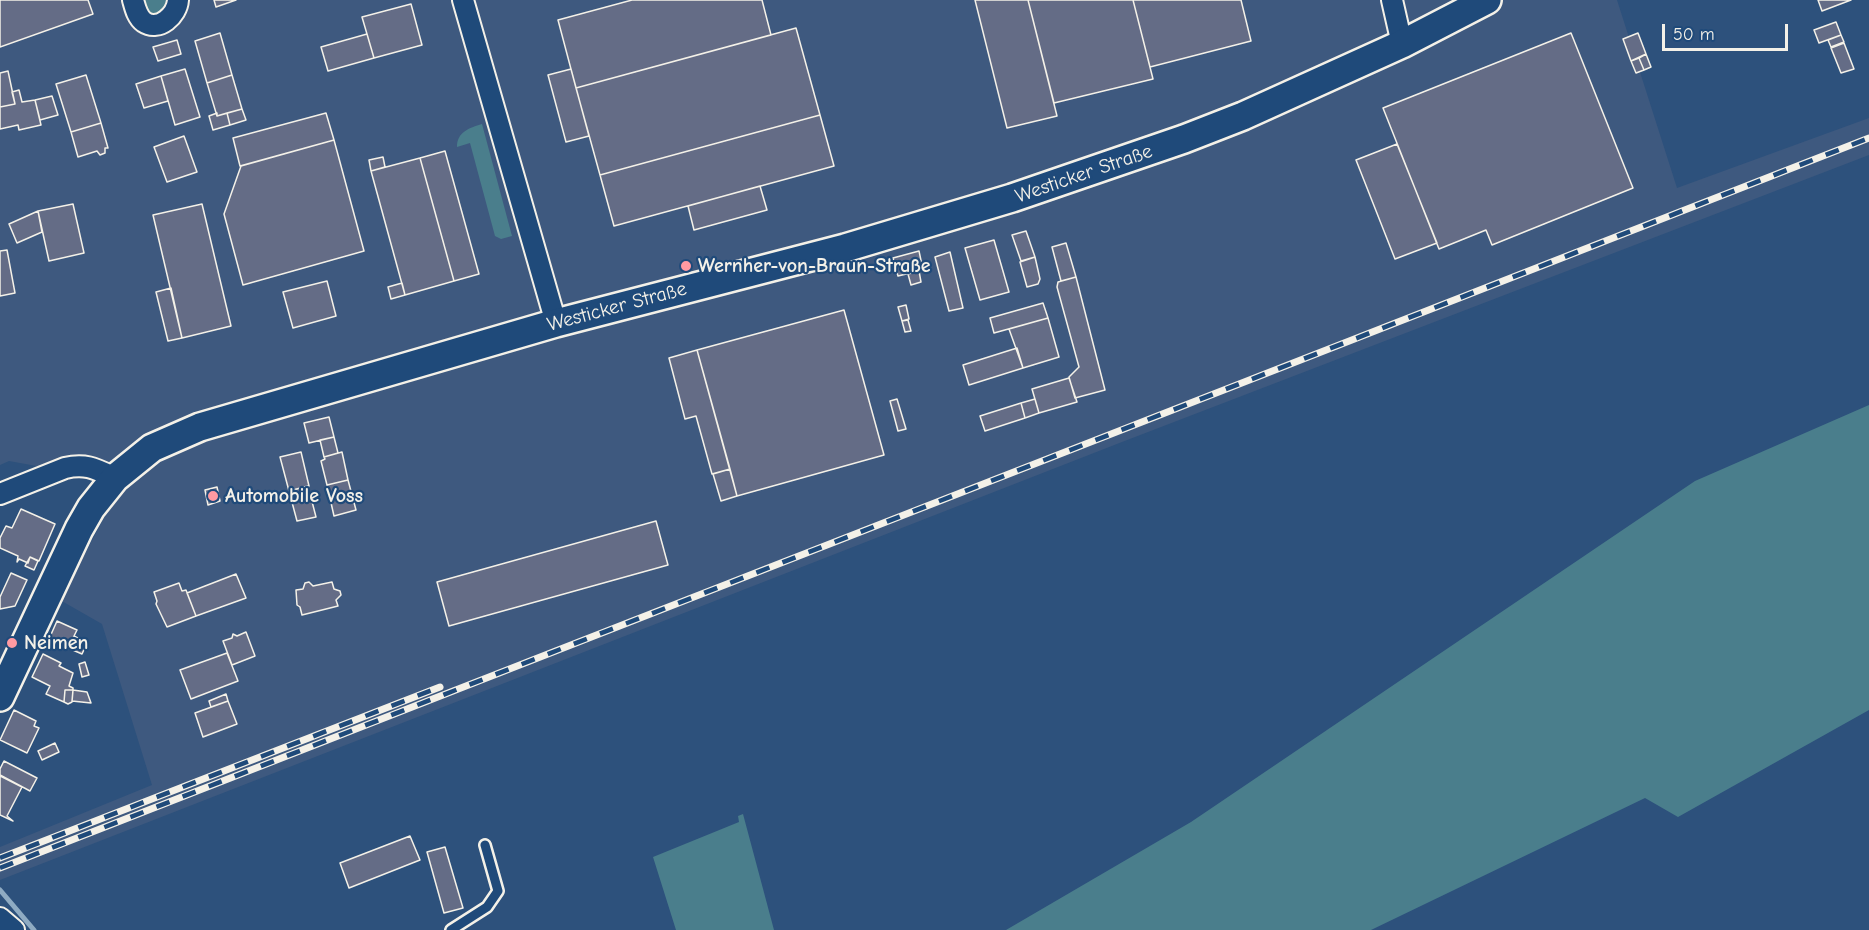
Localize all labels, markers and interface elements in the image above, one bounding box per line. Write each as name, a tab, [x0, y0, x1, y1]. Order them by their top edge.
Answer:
scale bar	[1665, 12, 1791, 50]
text: 50 m	[1673, 24, 1715, 45]
street label: Westicker Straße	[1012, 139, 1156, 209]
place label: Wernher-von-Braun-Straße	[698, 254, 931, 278]
marker: Wernher-von-Braun-Straße	[679, 259, 693, 273]
street label: Westicker Straße	[545, 277, 689, 337]
place label: Automobile Voss	[225, 484, 363, 508]
marker: Automobile Voss	[206, 489, 220, 503]
place label: Neimen	[24, 631, 88, 655]
marker: Neimen	[5, 636, 19, 650]

